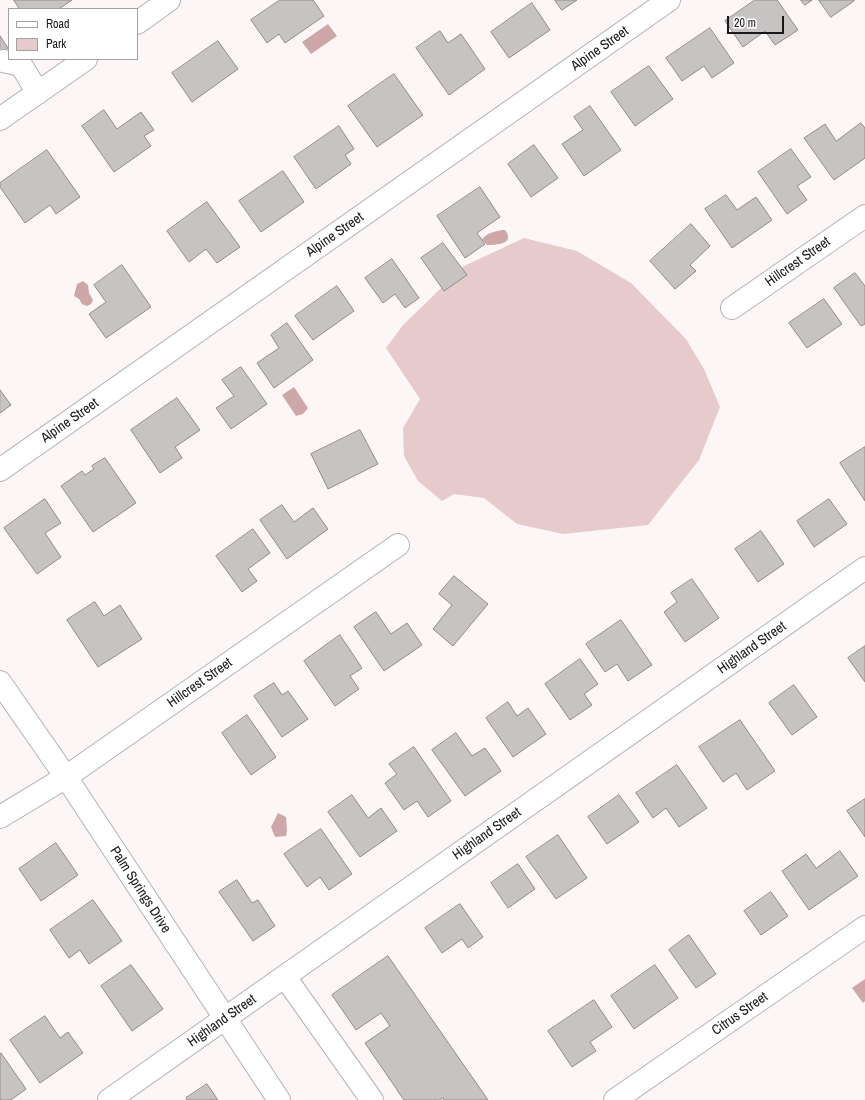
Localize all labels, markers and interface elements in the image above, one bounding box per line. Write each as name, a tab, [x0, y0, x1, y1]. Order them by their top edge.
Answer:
legend	[8, 8, 138, 60]
scale bar	[729, 8, 786, 34]
text: 20 m	[734, 15, 756, 31]
text: Road	[46, 16, 70, 32]
street label: Alpine Street	[568, 23, 632, 75]
text: Park	[46, 36, 66, 52]
street label: Alpine Street	[303, 209, 367, 261]
street label: Hillcrest Street	[762, 234, 834, 290]
street label: Alpine Street	[38, 395, 102, 447]
street label: Highland Street	[715, 618, 789, 678]
street label: Hillcrest Street	[164, 655, 236, 711]
street label: Highland Street	[450, 804, 524, 864]
street label: Palm Springs Drive	[106, 844, 174, 936]
street label: Citrus Street	[709, 989, 771, 1039]
street label: Highland Street	[185, 991, 259, 1051]

